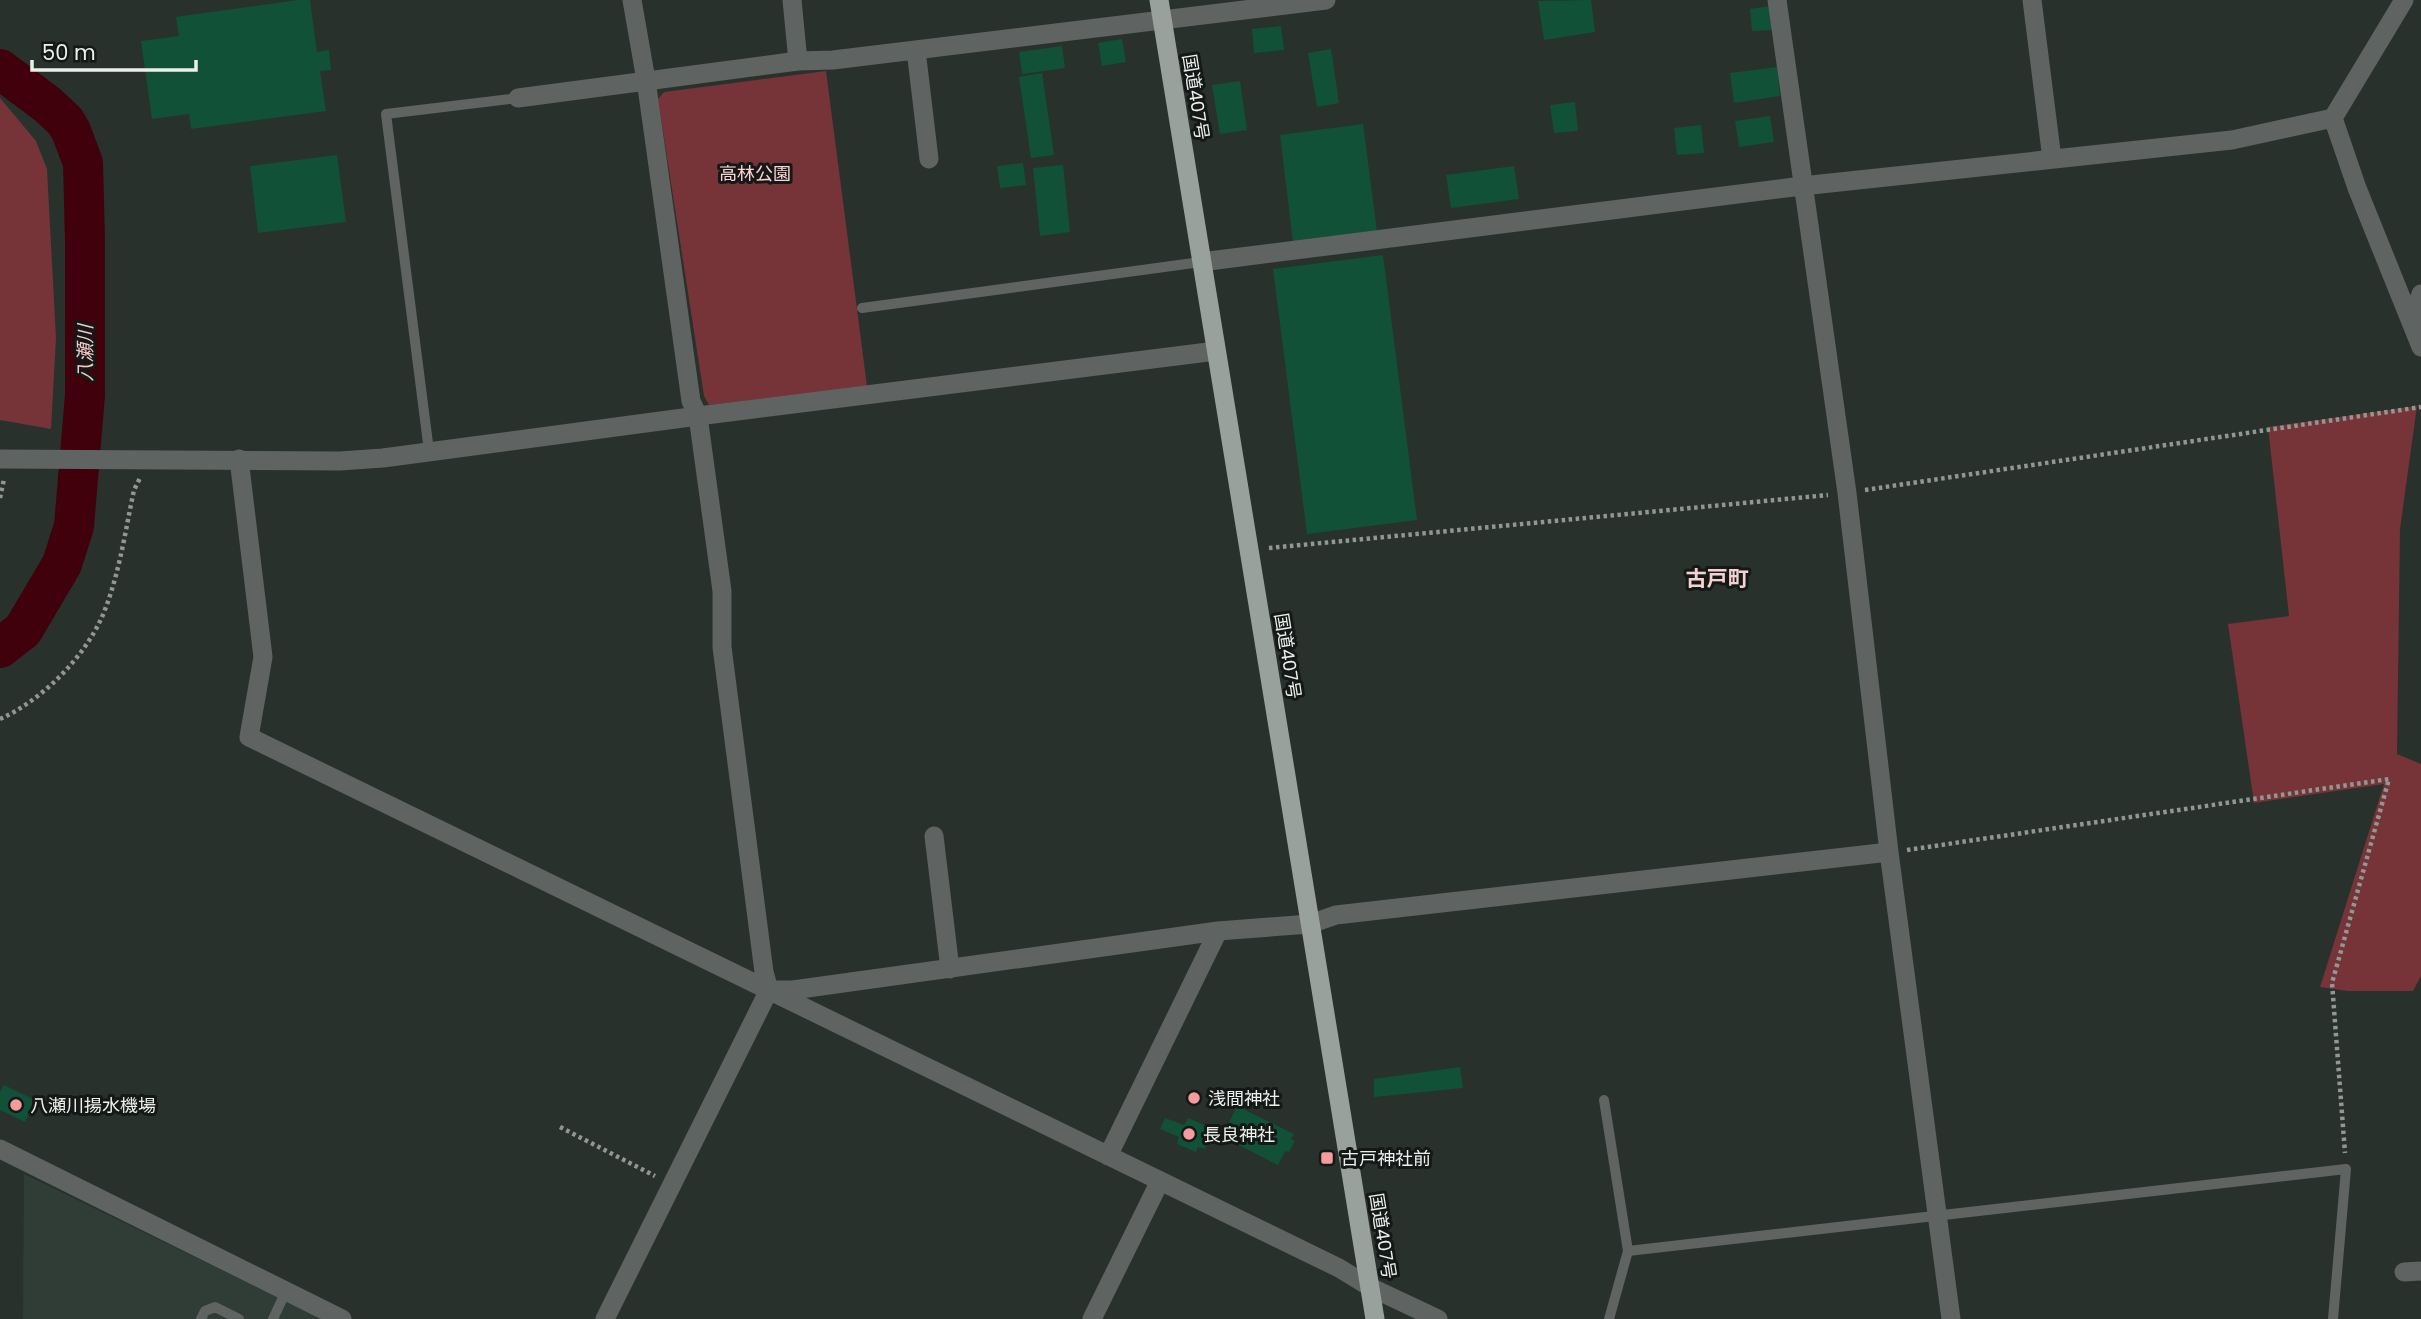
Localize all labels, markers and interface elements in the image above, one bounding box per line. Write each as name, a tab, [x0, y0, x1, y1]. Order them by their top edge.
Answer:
scale bar	[32, 28, 196, 72]
text: 50 m	[42, 38, 96, 67]
street label: 国道407号	[1177, 52, 1215, 142]
park label: 高林公園	[719, 161, 791, 186]
water label: 八瀬川	[72, 323, 99, 382]
district label: 古戸町	[1686, 564, 1749, 593]
street label: 国道407号	[1269, 611, 1307, 701]
place label: 浅間神社	[1208, 1086, 1280, 1111]
marker: 浅間神社	[1186, 1090, 1202, 1106]
place label: 八瀬川揚水機場	[30, 1093, 156, 1118]
marker: 八瀬川揚水機場	[8, 1097, 24, 1113]
place label: 長良神社	[1203, 1122, 1275, 1147]
marker: 長良神社	[1181, 1126, 1197, 1142]
place label: 古戸神社前	[1341, 1146, 1431, 1171]
marker: 古戸神社前	[1319, 1150, 1335, 1166]
street label: 国道407号	[1364, 1191, 1402, 1281]

